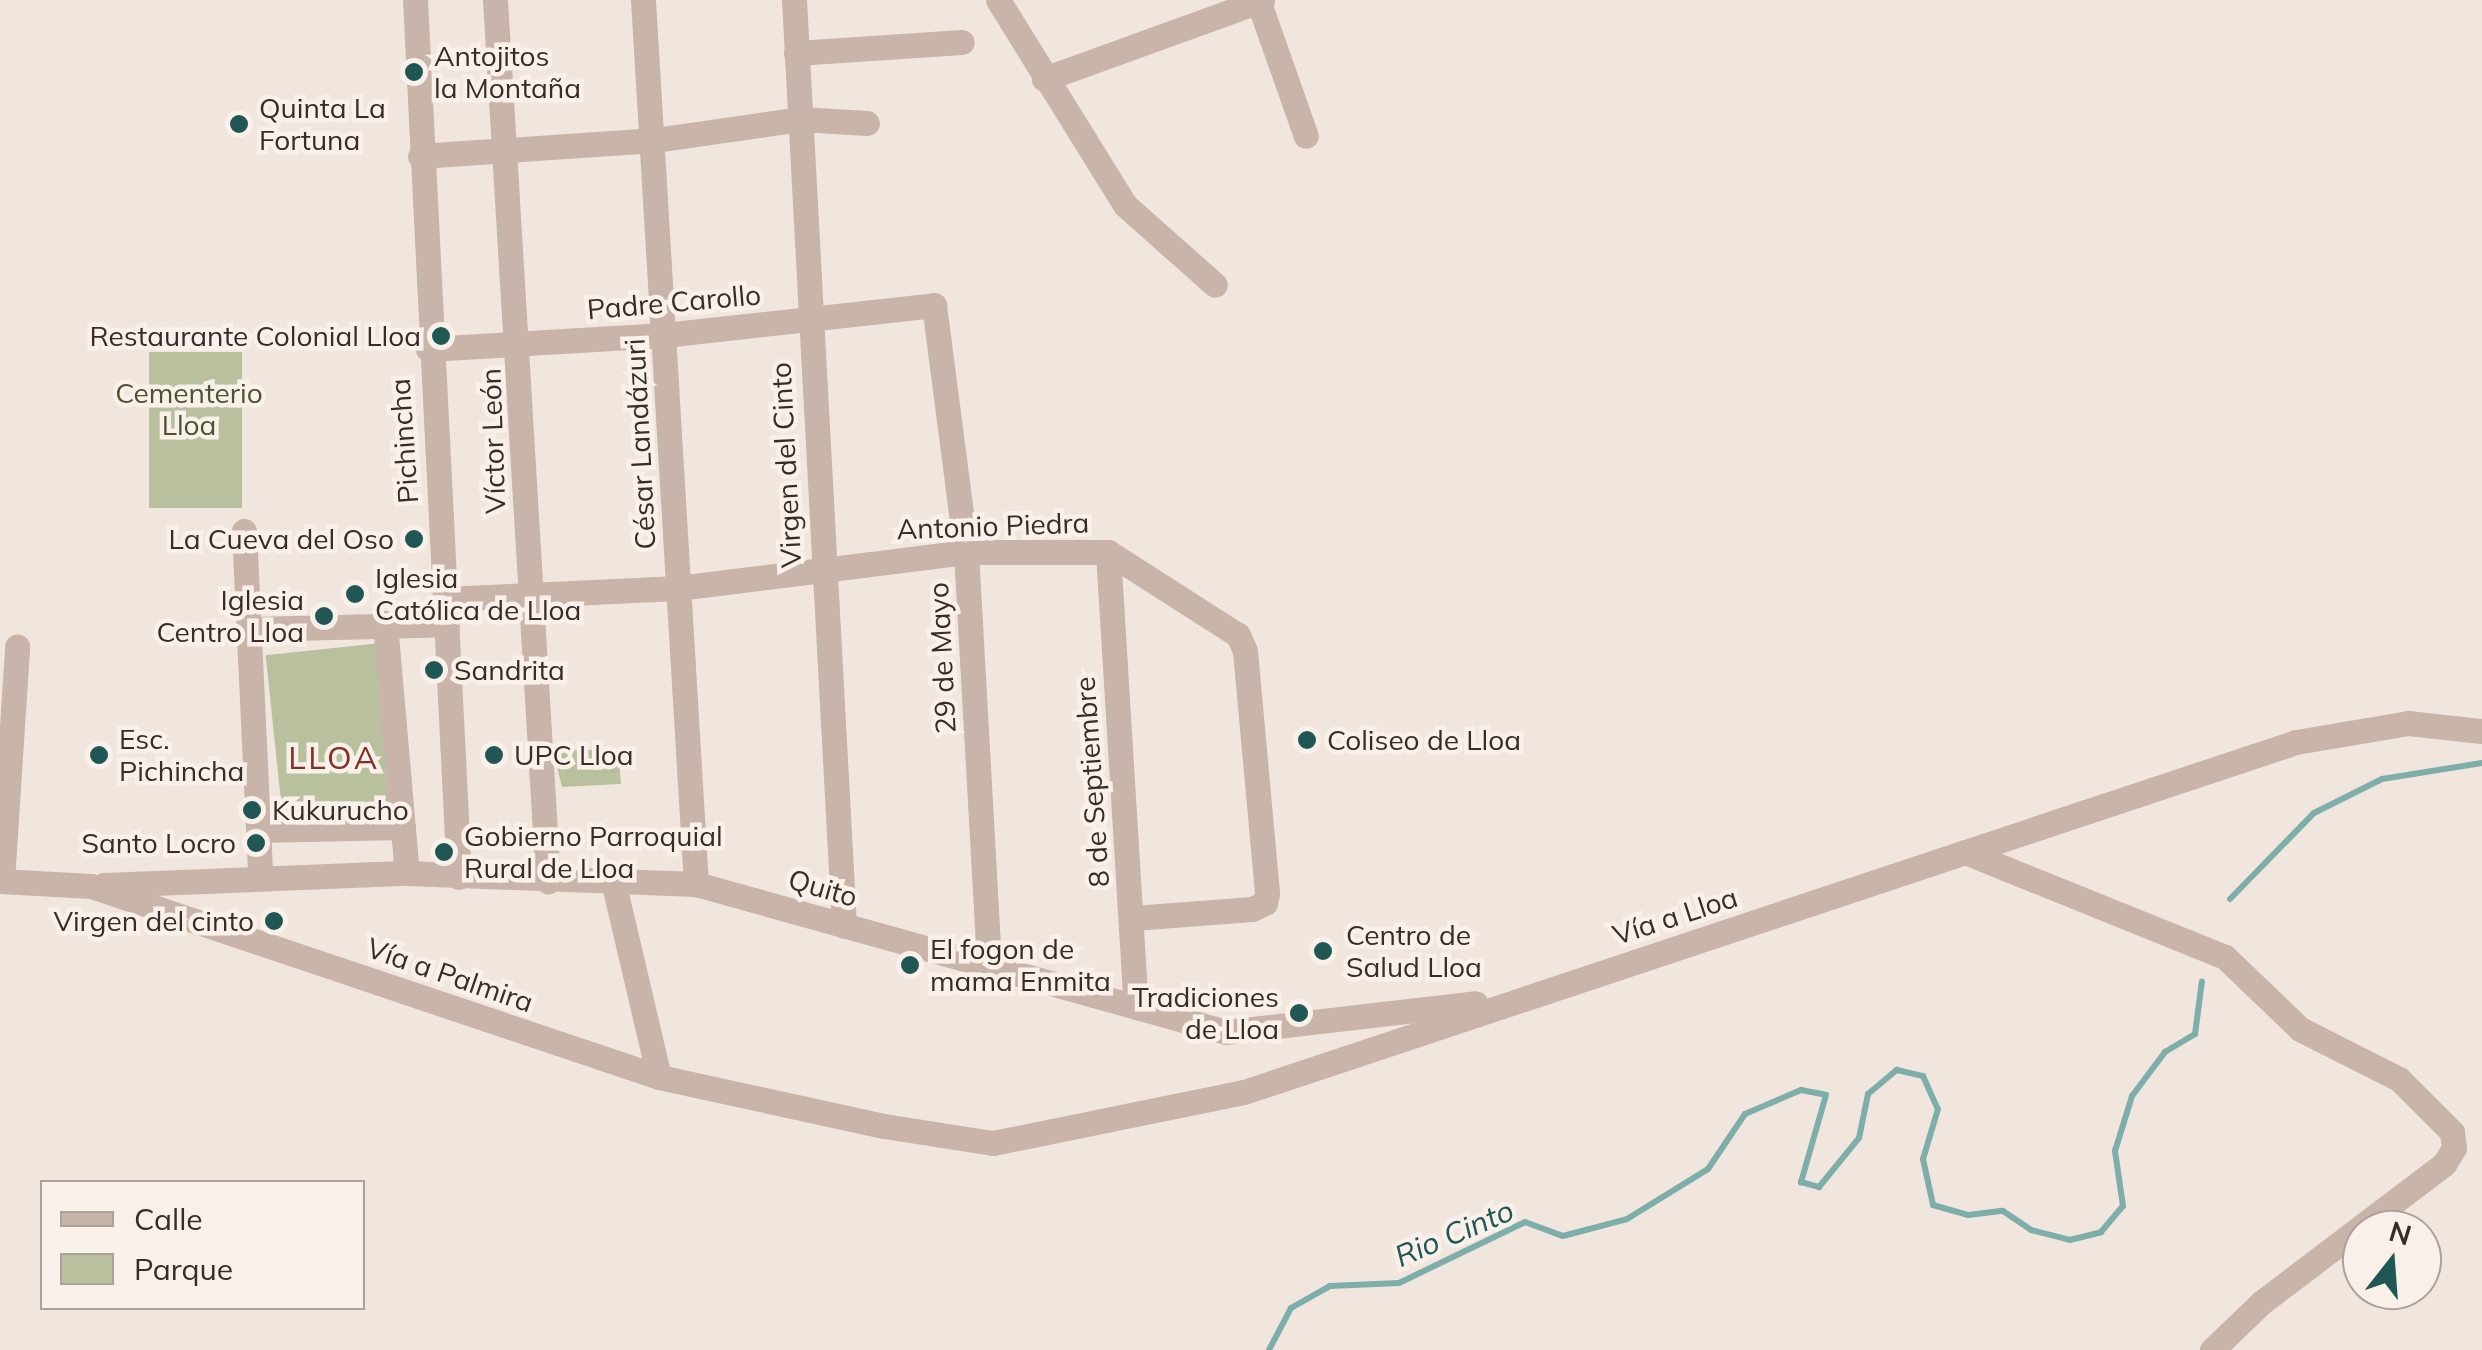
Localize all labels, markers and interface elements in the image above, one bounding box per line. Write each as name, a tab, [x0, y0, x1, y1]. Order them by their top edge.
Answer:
place label: Antojitos la Montaña	[434, 39, 581, 105]
marker: Antojitos la Montaña	[403, 61, 425, 83]
place label: Quinta La Fortuna	[259, 91, 386, 157]
marker: Quinta La Fortuna	[228, 113, 250, 135]
street label: Padre Carollo	[586, 278, 762, 326]
place label: Restaurante Colonial Lloa	[89, 319, 421, 353]
marker: Restaurante Colonial Lloa	[430, 325, 452, 347]
street label: César Landázuri	[618, 338, 662, 550]
street label: Virgen del Cinto	[764, 361, 808, 569]
street label: Víctor León	[474, 367, 512, 515]
park label: Cementerio Lloa	[115, 376, 263, 442]
street label: Pichincha	[383, 377, 425, 505]
street label: Antonio Piedra	[896, 506, 1090, 546]
place label: La Cueva del Oso	[168, 522, 394, 556]
marker: La Cueva del Oso	[403, 528, 425, 550]
place label: Iglesia Católica de Lloa	[375, 561, 581, 627]
street label: 29 de Mayo	[921, 581, 963, 735]
place label: Iglesia Centro Lloa	[156, 583, 304, 649]
marker: Iglesia Católica de Lloa	[344, 583, 366, 605]
marker: Iglesia Centro Lloa	[313, 605, 335, 627]
place label: Sandrita	[454, 653, 565, 687]
marker: Sandrita	[423, 659, 445, 681]
street label: 8 de Septiembre	[1068, 676, 1116, 888]
place label: Esc. Pichincha	[119, 722, 244, 788]
place label: Coliseo de Lloa	[1327, 723, 1521, 757]
marker: Coliseo de Lloa	[1296, 729, 1318, 751]
district label: LLOA	[288, 738, 380, 776]
place label: UPC Lloa	[514, 738, 634, 772]
marker: Esc. Pichincha	[88, 744, 110, 766]
marker: UPC Lloa	[483, 744, 505, 766]
place label: Kukurucho	[272, 793, 409, 827]
marker: Kukurucho	[241, 799, 263, 821]
place label: Gobierno Parroquial Rural de Lloa	[464, 819, 723, 885]
place label: Santo Locro	[81, 826, 236, 860]
marker: Santo Locro	[245, 832, 267, 854]
marker: Gobierno Parroquial Rural de Lloa	[433, 841, 455, 863]
street label: Quito	[785, 862, 861, 914]
street label: Vía a Lloa	[1608, 880, 1742, 952]
place label: Virgen del cinto	[53, 904, 254, 938]
marker: Virgen del cinto	[263, 910, 285, 932]
place label: Centro de Salud Lloa	[1346, 918, 1482, 984]
street label: Vía a Palmira	[363, 931, 537, 1019]
place label: El fogon de mama Enmita	[930, 932, 1111, 998]
marker: Centro de Salud Lloa	[1310, 938, 1336, 964]
marker: El fogon de mama Enmita	[899, 954, 921, 976]
place label: Tradiciones de Lloa	[1132, 980, 1279, 1046]
marker: Tradiciones de Lloa	[1288, 1002, 1310, 1024]
legend	[40, 1180, 365, 1310]
water label: Rio Cinto	[1389, 1192, 1519, 1274]
text: Calle	[134, 1200, 203, 1238]
north arrow	[2342, 1210, 2442, 1310]
text: N	[2385, 1213, 2416, 1253]
text: Parque	[134, 1250, 233, 1288]

